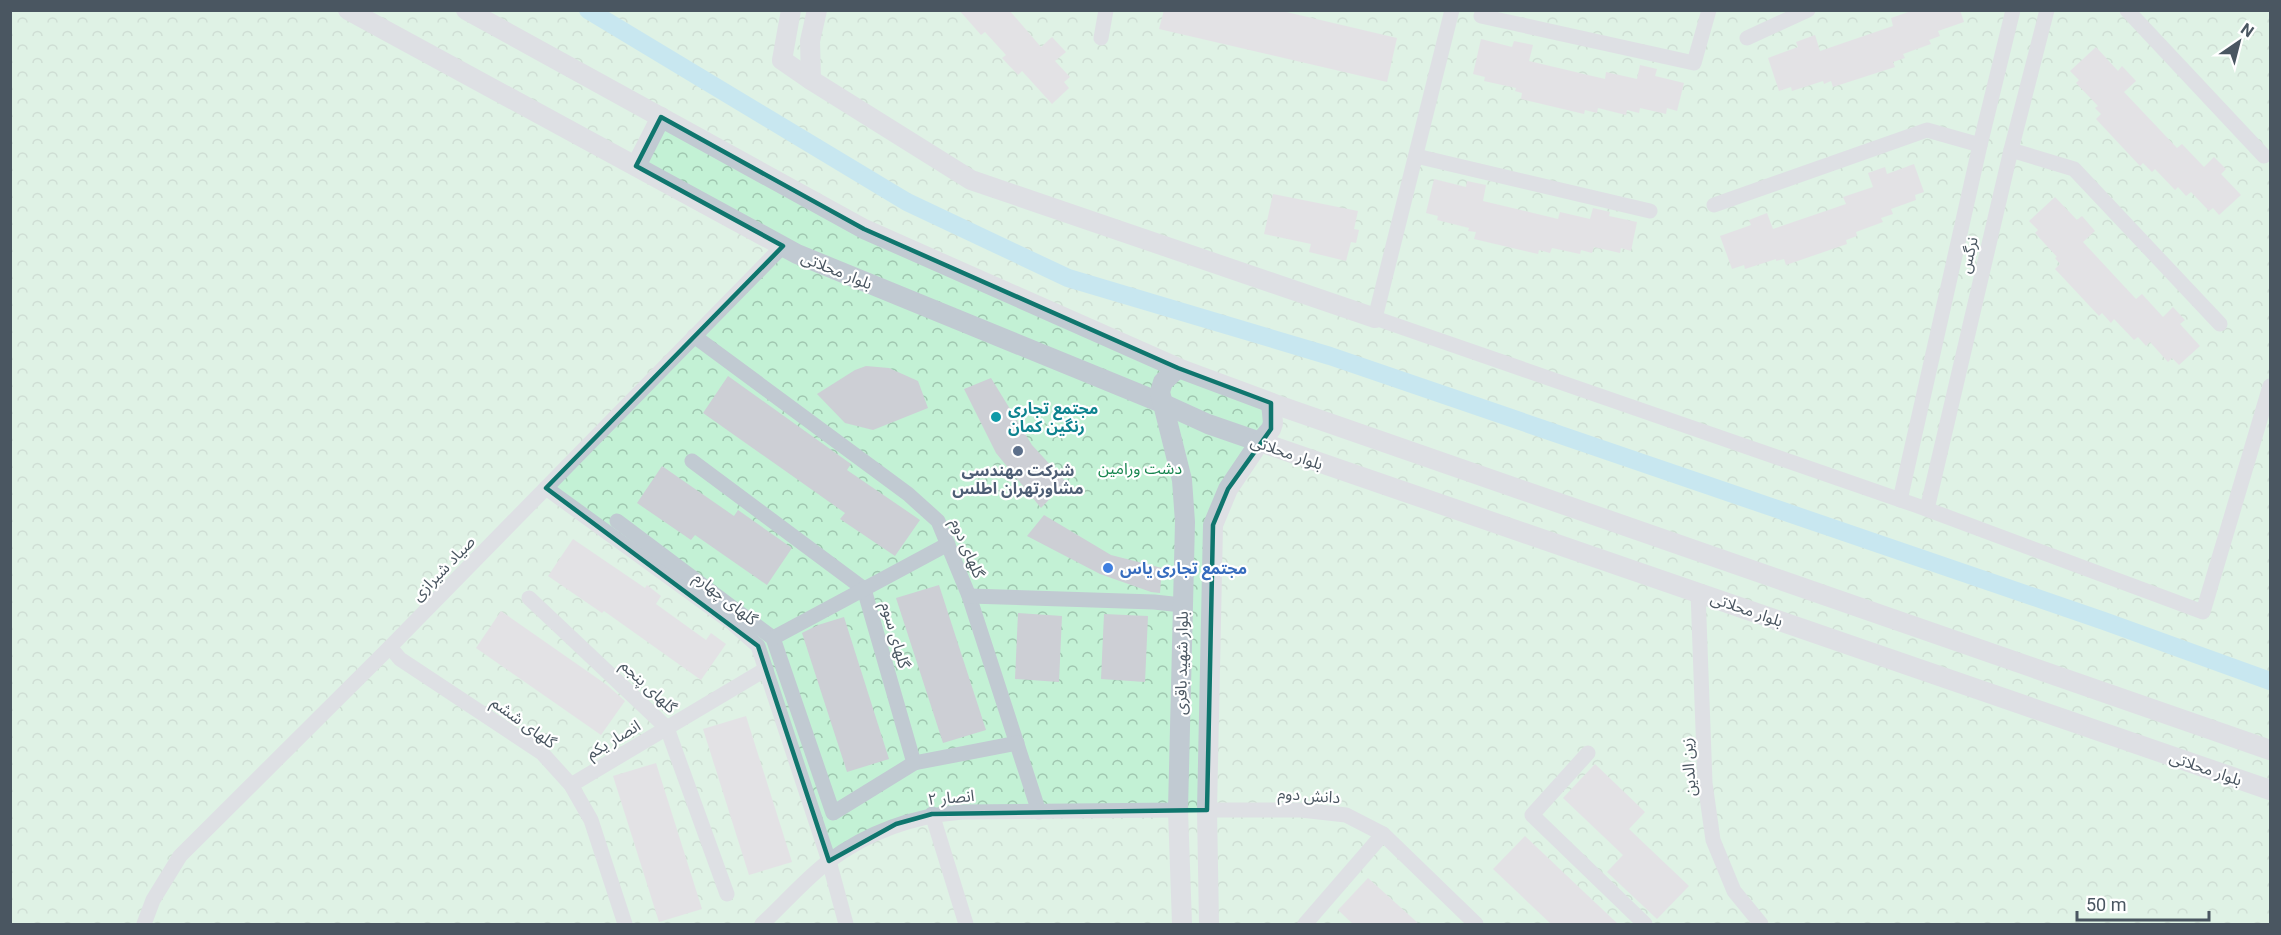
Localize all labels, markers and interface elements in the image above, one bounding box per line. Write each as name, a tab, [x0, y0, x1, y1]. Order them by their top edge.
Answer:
north arrow	[2209, 12, 2269, 72]
text: N	[2237, 19, 2257, 41]
street label: نرگس	[1955, 235, 1982, 275]
street label: بلوار محلاتی	[798, 248, 875, 293]
place label: مجتمع تجاری رنگین کمان	[1008, 399, 1098, 436]
marker: مجتمع تجاری رنگین کمان	[989, 410, 1003, 424]
street label: بلوار محلاتی	[1248, 431, 1325, 474]
marker: شرکت مهندسی مشاورتهران اطلس	[1011, 444, 1025, 458]
park label: دشت ورامین	[1098, 459, 1182, 478]
place label: شرکت مهندسی مشاورتهران اطلس	[952, 461, 1084, 498]
street label: گلهای دوم	[944, 516, 989, 582]
street label: صیاد شیرازی	[408, 532, 479, 605]
place label: مجتمع تجاری یاس	[1120, 559, 1247, 581]
marker: مجتمع تجاری یاس	[1101, 561, 1115, 575]
street label: گلهای چهارم	[688, 568, 762, 632]
street label: بلوار محلاتی	[1708, 588, 1785, 631]
street label: گلهای سوم	[874, 600, 914, 672]
street label: بلوار شهید باقری	[1171, 611, 1192, 715]
street label: گلهای پنجم	[615, 656, 681, 720]
street label: گلهای ششم	[486, 693, 560, 755]
street label: انصار یکم	[583, 716, 645, 766]
street label: زین الدین	[1677, 737, 1700, 797]
street label: بلوار محلاتی	[2167, 747, 2244, 790]
street label: دانش دوم	[1277, 784, 1341, 810]
street label: انصار ۲	[927, 786, 975, 809]
scale bar	[2077, 884, 2209, 922]
text: 50 m	[2086, 894, 2126, 915]

